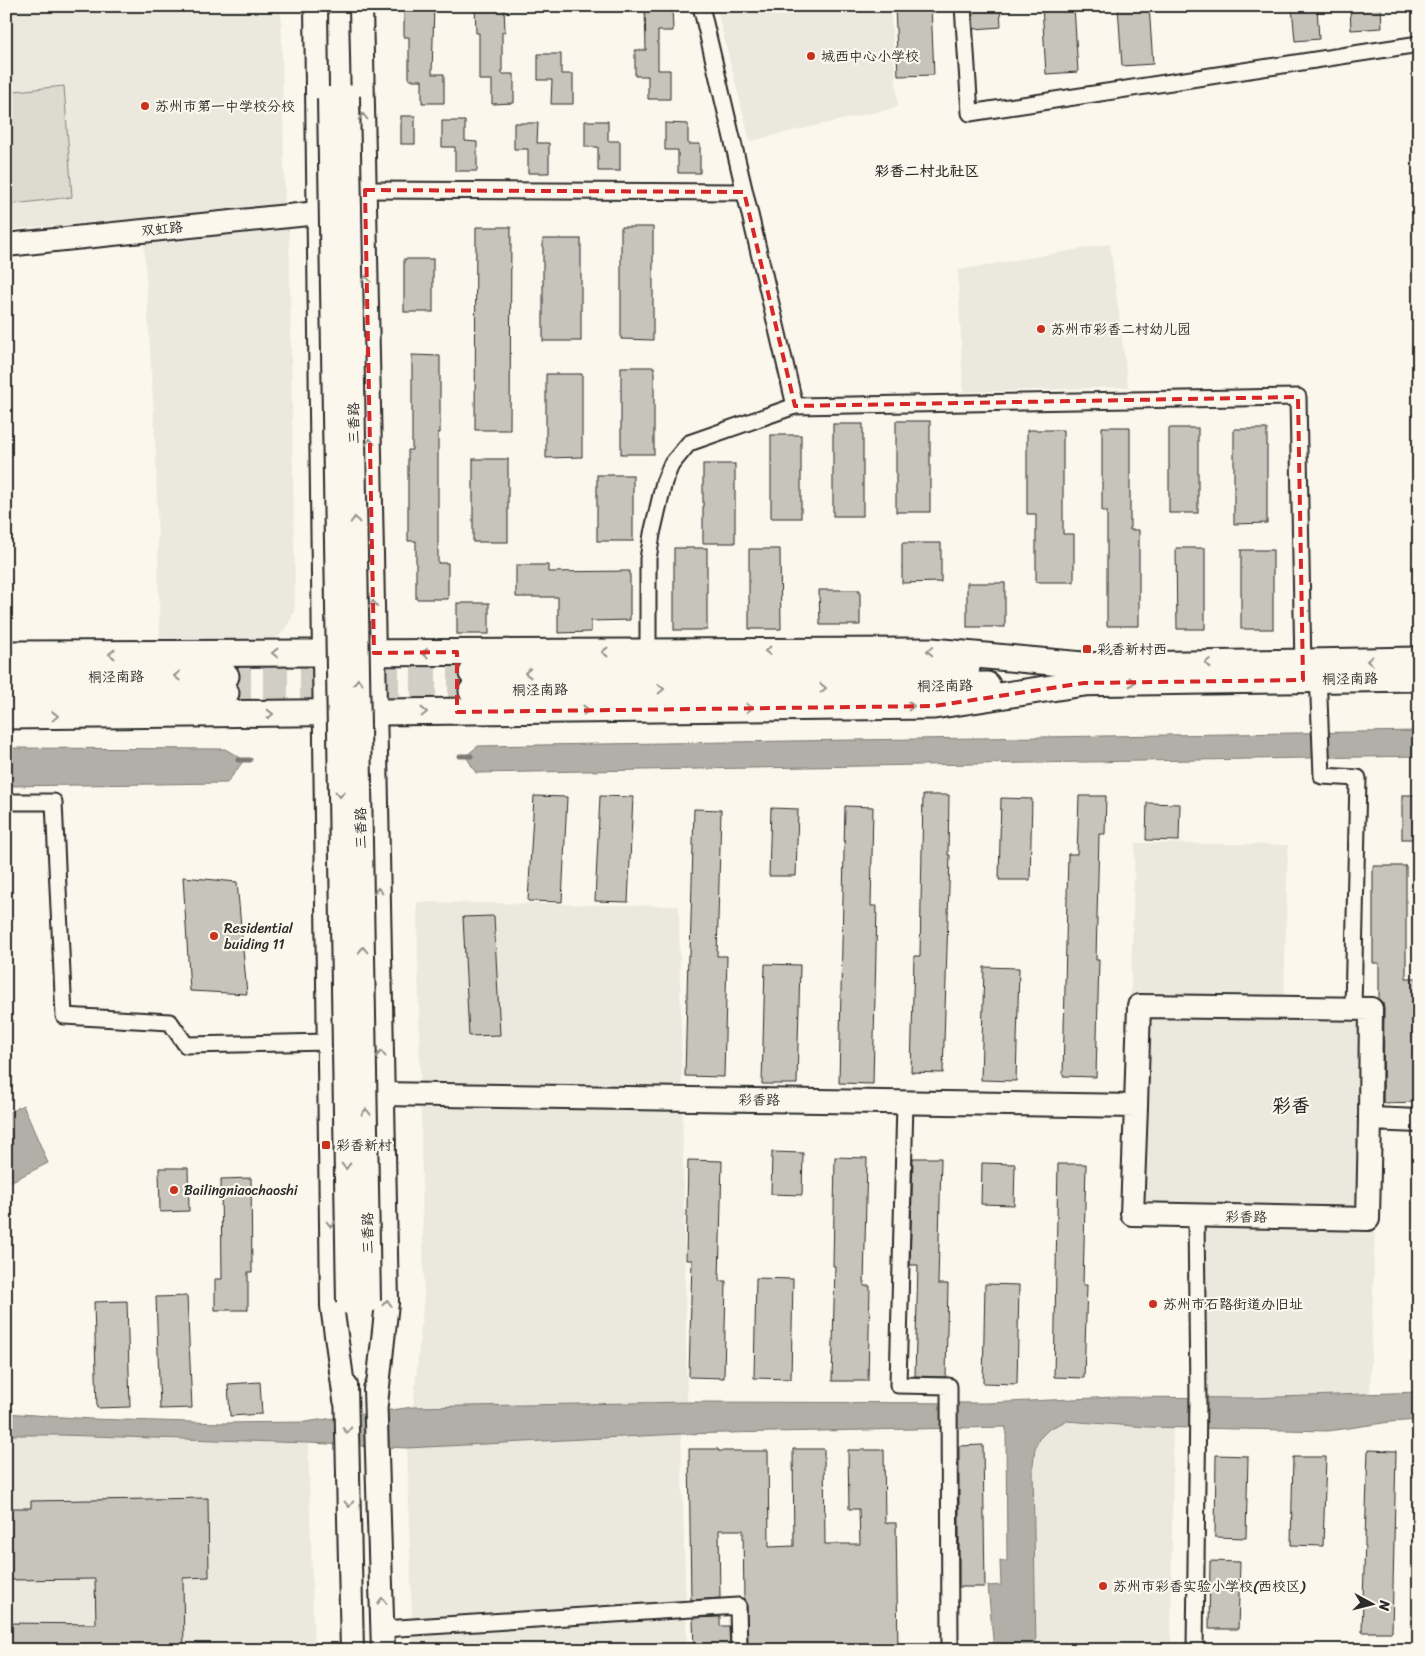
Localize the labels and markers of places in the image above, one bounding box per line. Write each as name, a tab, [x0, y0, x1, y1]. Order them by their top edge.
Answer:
place label: 城西中心小学校	[821, 44, 919, 69]
marker: 城西中心小学校	[805, 50, 817, 62]
place label: 苏州市第一中学校分校	[155, 94, 295, 119]
marker: 苏州市第一中学校分校	[139, 100, 151, 112]
place label: 苏州市彩香二村幼儿园	[1051, 317, 1191, 342]
marker: 苏州市彩香二村幼儿园	[1035, 323, 1047, 335]
place label: 彩香新村西	[1097, 637, 1167, 662]
marker: 彩香新村西	[1081, 643, 1093, 655]
place label: Residential buiding 11	[224, 916, 294, 957]
marker: Residential buiding 11	[208, 930, 220, 942]
place label: 彩香新村	[336, 1133, 392, 1158]
marker: 彩香新村	[320, 1139, 332, 1151]
place label: Bailingniaochaoshi	[184, 1178, 299, 1203]
marker: Bailingniaochaoshi	[168, 1184, 180, 1196]
place label: 苏州市石路街道办旧址	[1163, 1292, 1303, 1317]
marker: 苏州市石路街道办旧址	[1147, 1298, 1159, 1310]
place label: 苏州市彩香实验小学校(西校区)	[1113, 1574, 1306, 1599]
marker: 苏州市彩香实验小学校(西校区)	[1097, 1580, 1109, 1592]

